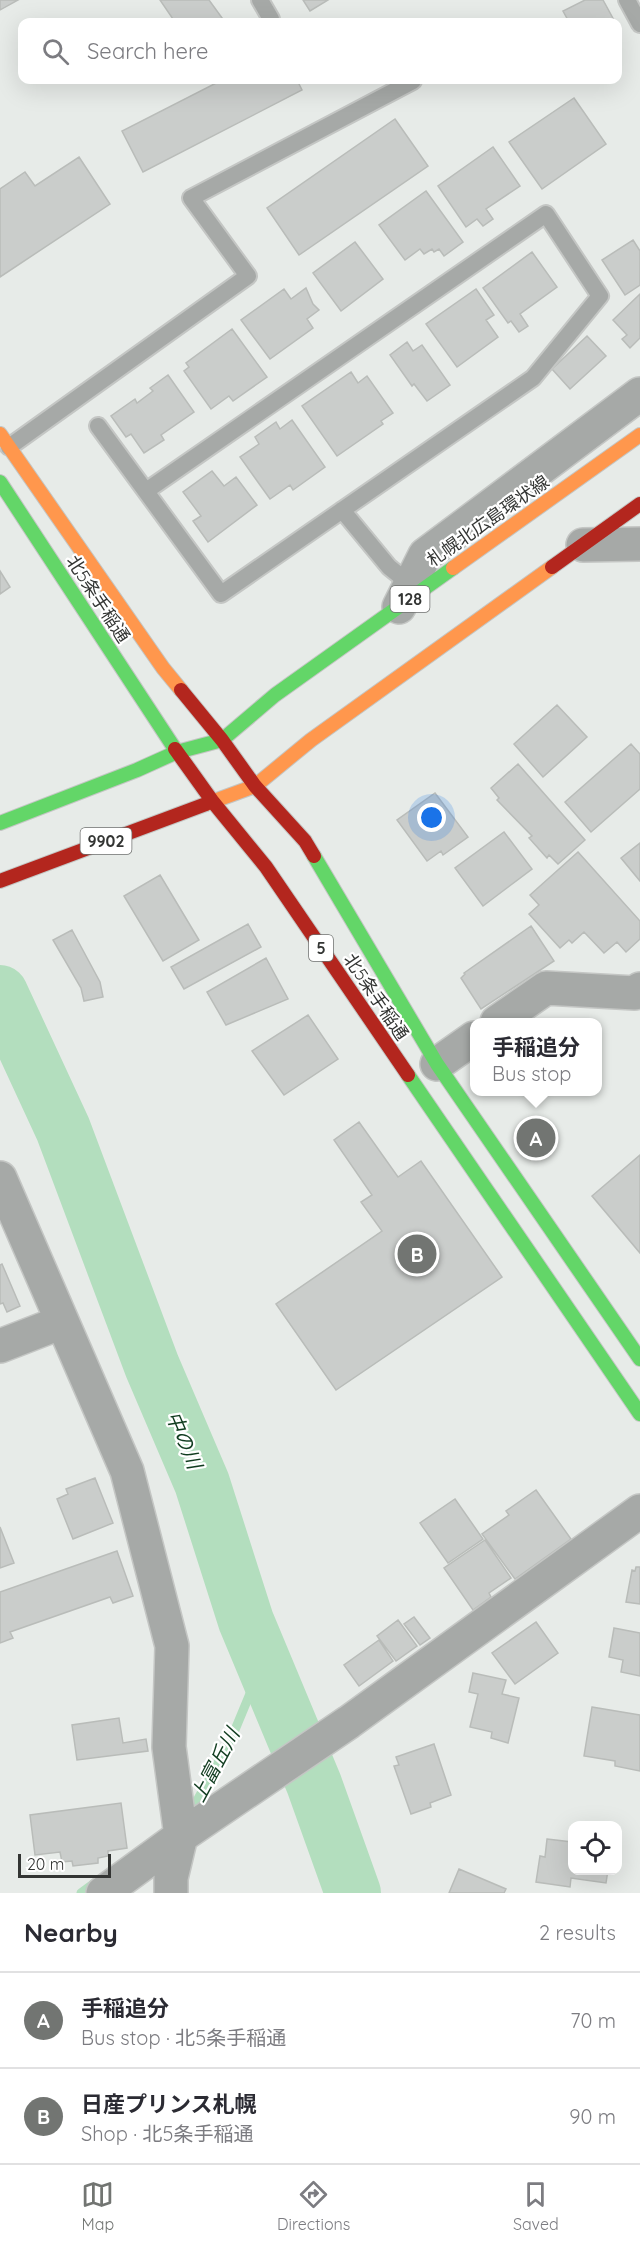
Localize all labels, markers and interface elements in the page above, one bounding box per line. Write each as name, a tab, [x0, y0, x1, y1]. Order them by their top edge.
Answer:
search box	[18, 18, 622, 84]
icon: search	[39, 35, 72, 68]
text: Search here	[87, 37, 208, 65]
street label: 札幌北広島環状線	[422, 470, 553, 571]
street label: 北5条手稲通	[62, 551, 135, 647]
road number: 128	[390, 586, 430, 612]
your location	[417, 803, 446, 832]
road number: 9902	[80, 828, 132, 854]
road number: 5	[309, 935, 333, 961]
street label: 北5条手稲通	[339, 949, 414, 1045]
popup	[470, 1018, 602, 1096]
text: 手稲追分	[492, 1033, 580, 1061]
text: Bus stop	[492, 1061, 571, 1086]
pin: A	[516, 1116, 556, 1160]
pin: B	[398, 1232, 436, 1276]
water label: 中の川	[161, 1407, 208, 1474]
water label: 上富丘川	[185, 1722, 245, 1806]
map controls	[568, 1821, 622, 1875]
button: locate	[568, 1821, 622, 1875]
scale bar	[18, 1851, 111, 1878]
text: 20 m	[27, 1854, 64, 1874]
text: Nearby	[24, 1916, 118, 1949]
text: 2 results	[539, 1920, 616, 1945]
text: 手稲追分	[81, 1994, 169, 2022]
text: A	[37, 2008, 50, 2033]
text: 70 m	[570, 2008, 616, 2033]
text: Bus stop · 北5条手稲通	[81, 2025, 286, 2050]
text: 日産プリンス札幌	[81, 2090, 257, 2118]
text: B	[37, 2104, 50, 2129]
text: 90 m	[569, 2104, 616, 2129]
text: Shop · 北5条手稲通	[81, 2121, 254, 2146]
tab: Map	[81, 2178, 114, 2234]
tab: Directions	[277, 2178, 350, 2234]
tab: Saved	[513, 2178, 559, 2234]

